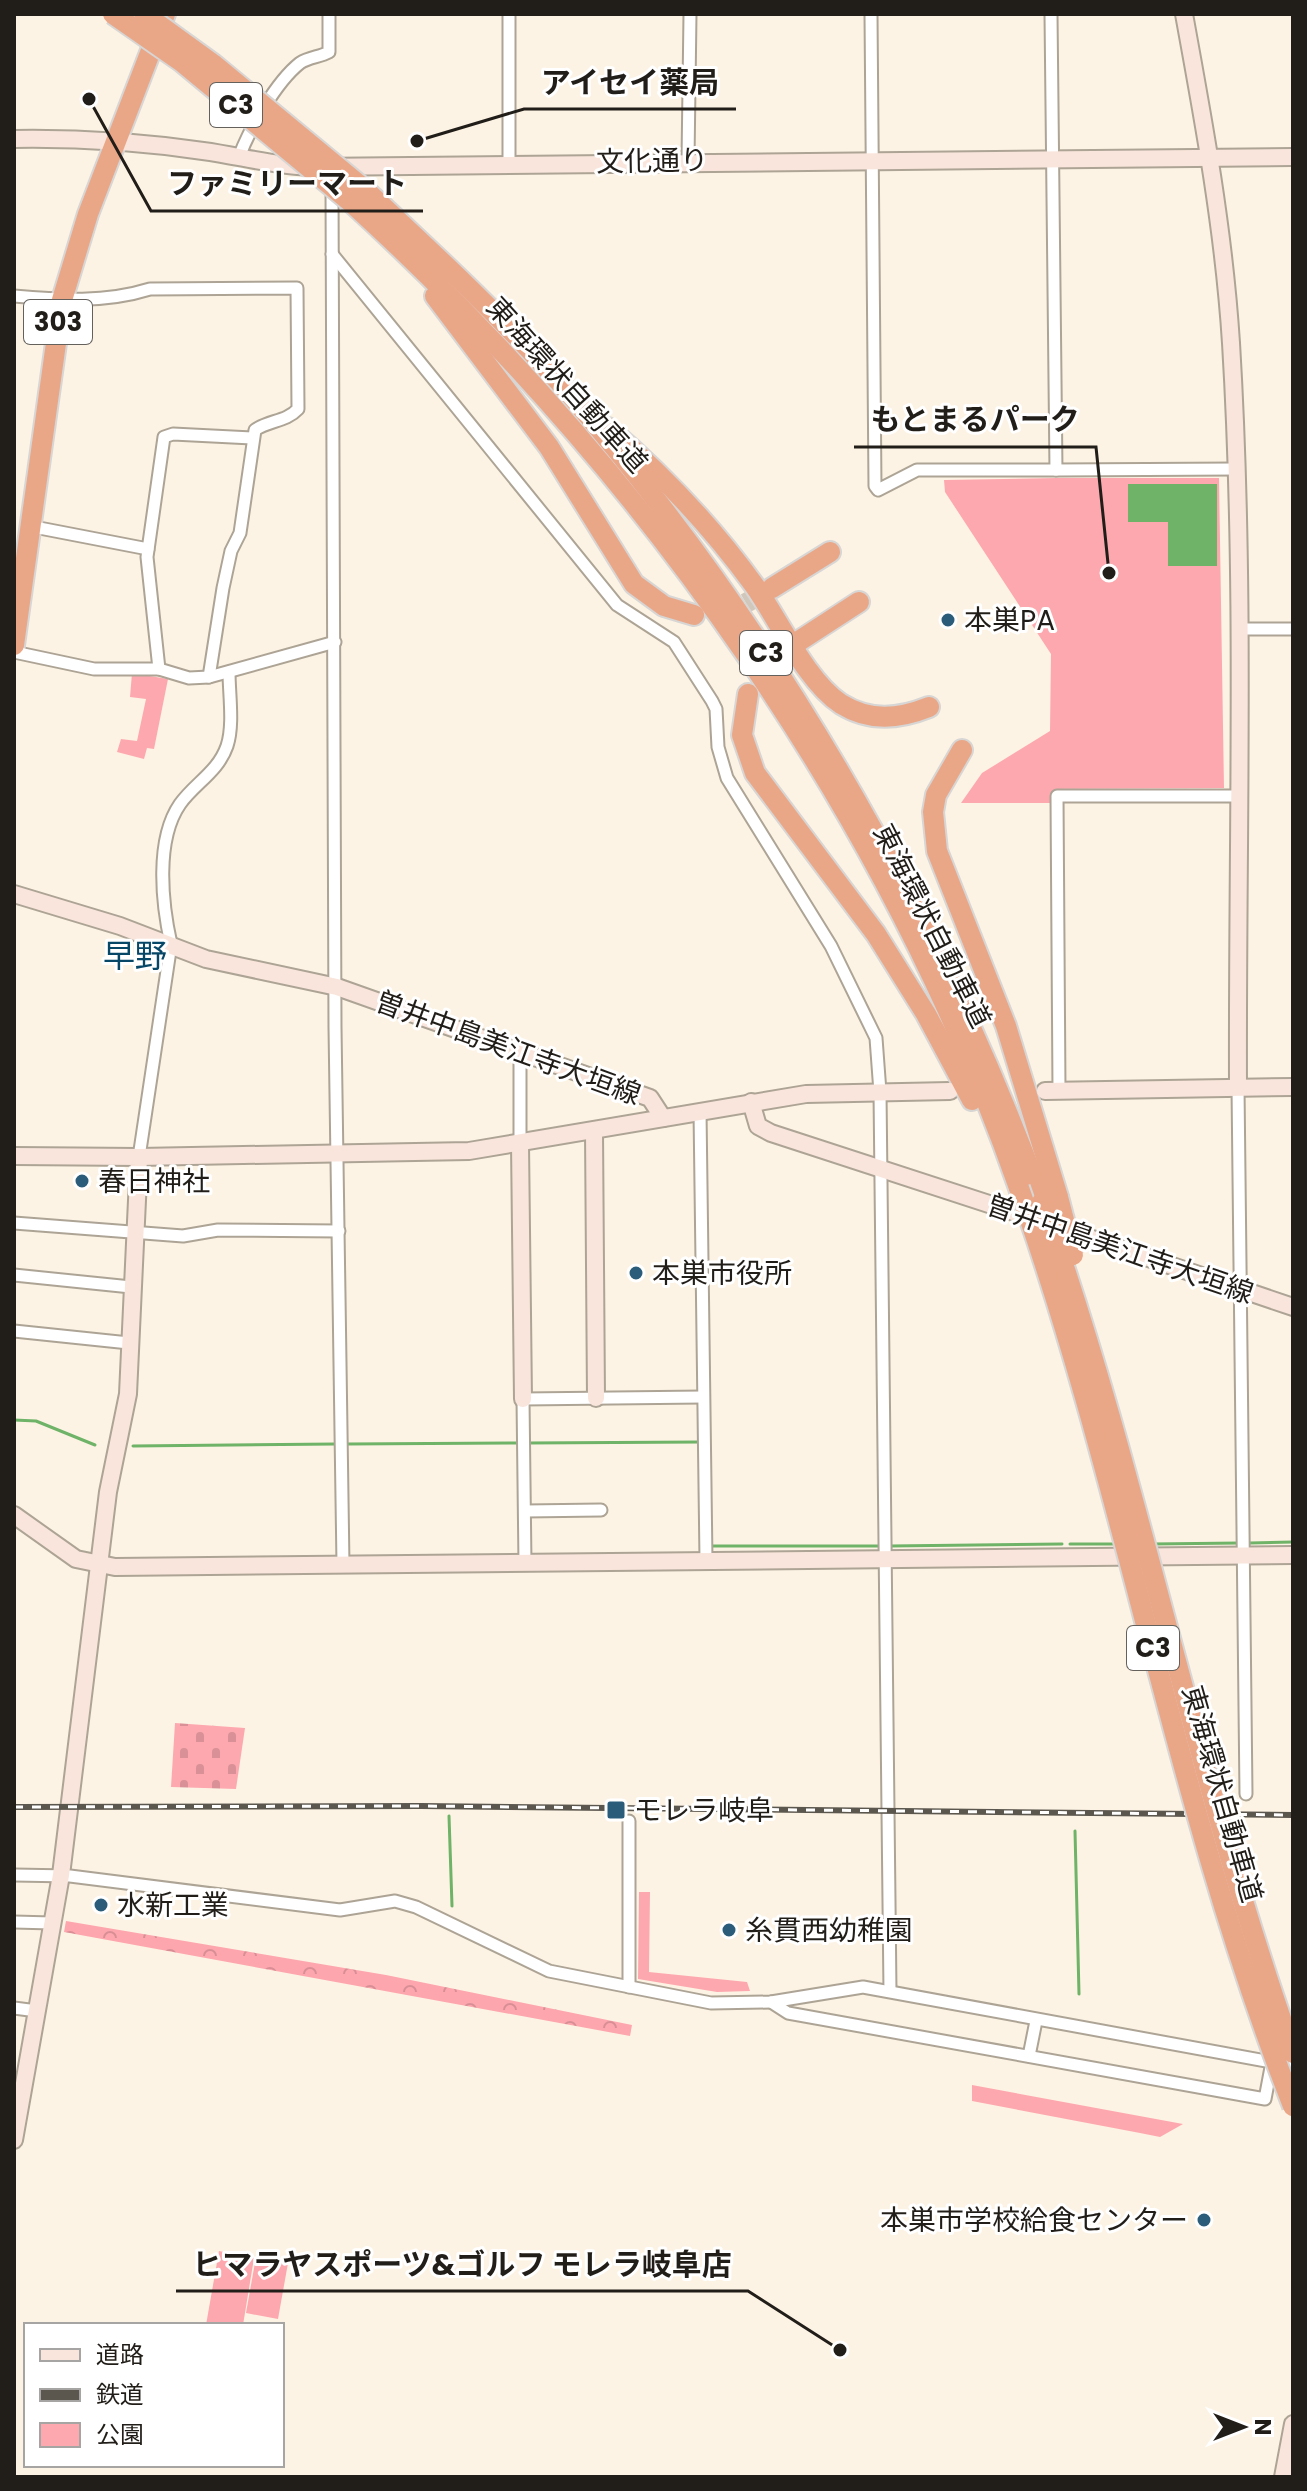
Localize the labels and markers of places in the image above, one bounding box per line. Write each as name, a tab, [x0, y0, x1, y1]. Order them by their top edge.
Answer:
callout: アイセイ薬局	[524, 55, 736, 109]
callout: ファミリーマート	[151, 157, 423, 211]
callout: もとまるパーク	[854, 393, 1096, 447]
place label: 本巣PA	[964, 601, 1055, 640]
marker: 本巣PA	[939, 611, 957, 629]
place label: 春日神社	[98, 1162, 210, 1201]
marker: 春日神社	[73, 1172, 91, 1190]
place label: 本巣市役所	[652, 1254, 792, 1293]
marker: 本巣市役所	[627, 1264, 645, 1282]
place label: モレラ岐阜	[634, 1791, 774, 1830]
marker: モレラ岐阜	[605, 1799, 627, 1821]
place label: 水新工業	[117, 1886, 229, 1925]
marker: 水新工業	[92, 1896, 110, 1914]
place label: 糸貫西幼稚園	[745, 1911, 913, 1950]
marker: 糸貫西幼稚園	[720, 1921, 738, 1939]
place label: 本巣市学校給食センター	[880, 2201, 1188, 2240]
marker: 本巣市学校給食センター	[1195, 2211, 1213, 2229]
callout: ヒマラヤスポーツ&ゴルフ モレラ岐阜店	[176, 2237, 748, 2291]

